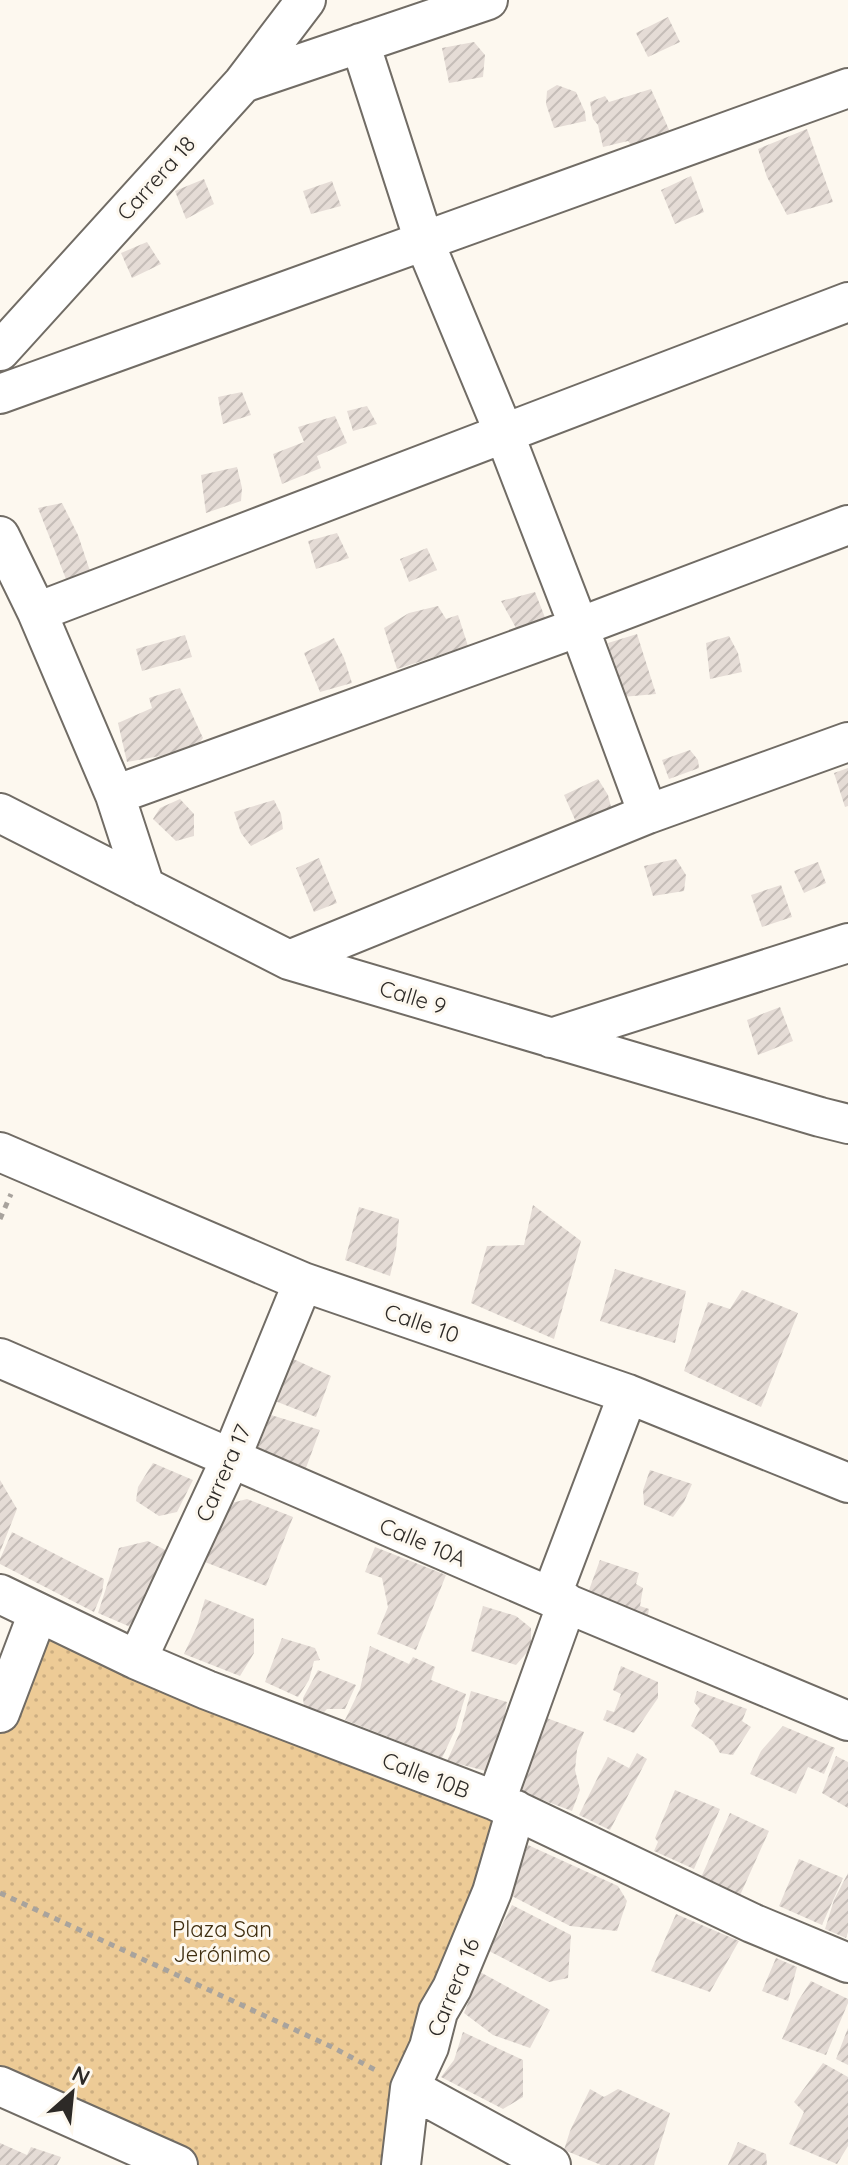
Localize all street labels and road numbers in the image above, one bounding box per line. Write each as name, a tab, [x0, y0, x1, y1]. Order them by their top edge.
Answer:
street label: Carrera 18	[111, 130, 201, 226]
street label: Calle 9	[376, 974, 450, 1020]
street label: Calle 10	[381, 1297, 463, 1349]
street label: Carrera 17	[189, 1420, 257, 1526]
street label: Calle 10A	[375, 1511, 471, 1573]
street label: Calle 10B	[378, 1746, 474, 1804]
street label: Carrera 16	[421, 1933, 486, 2041]

